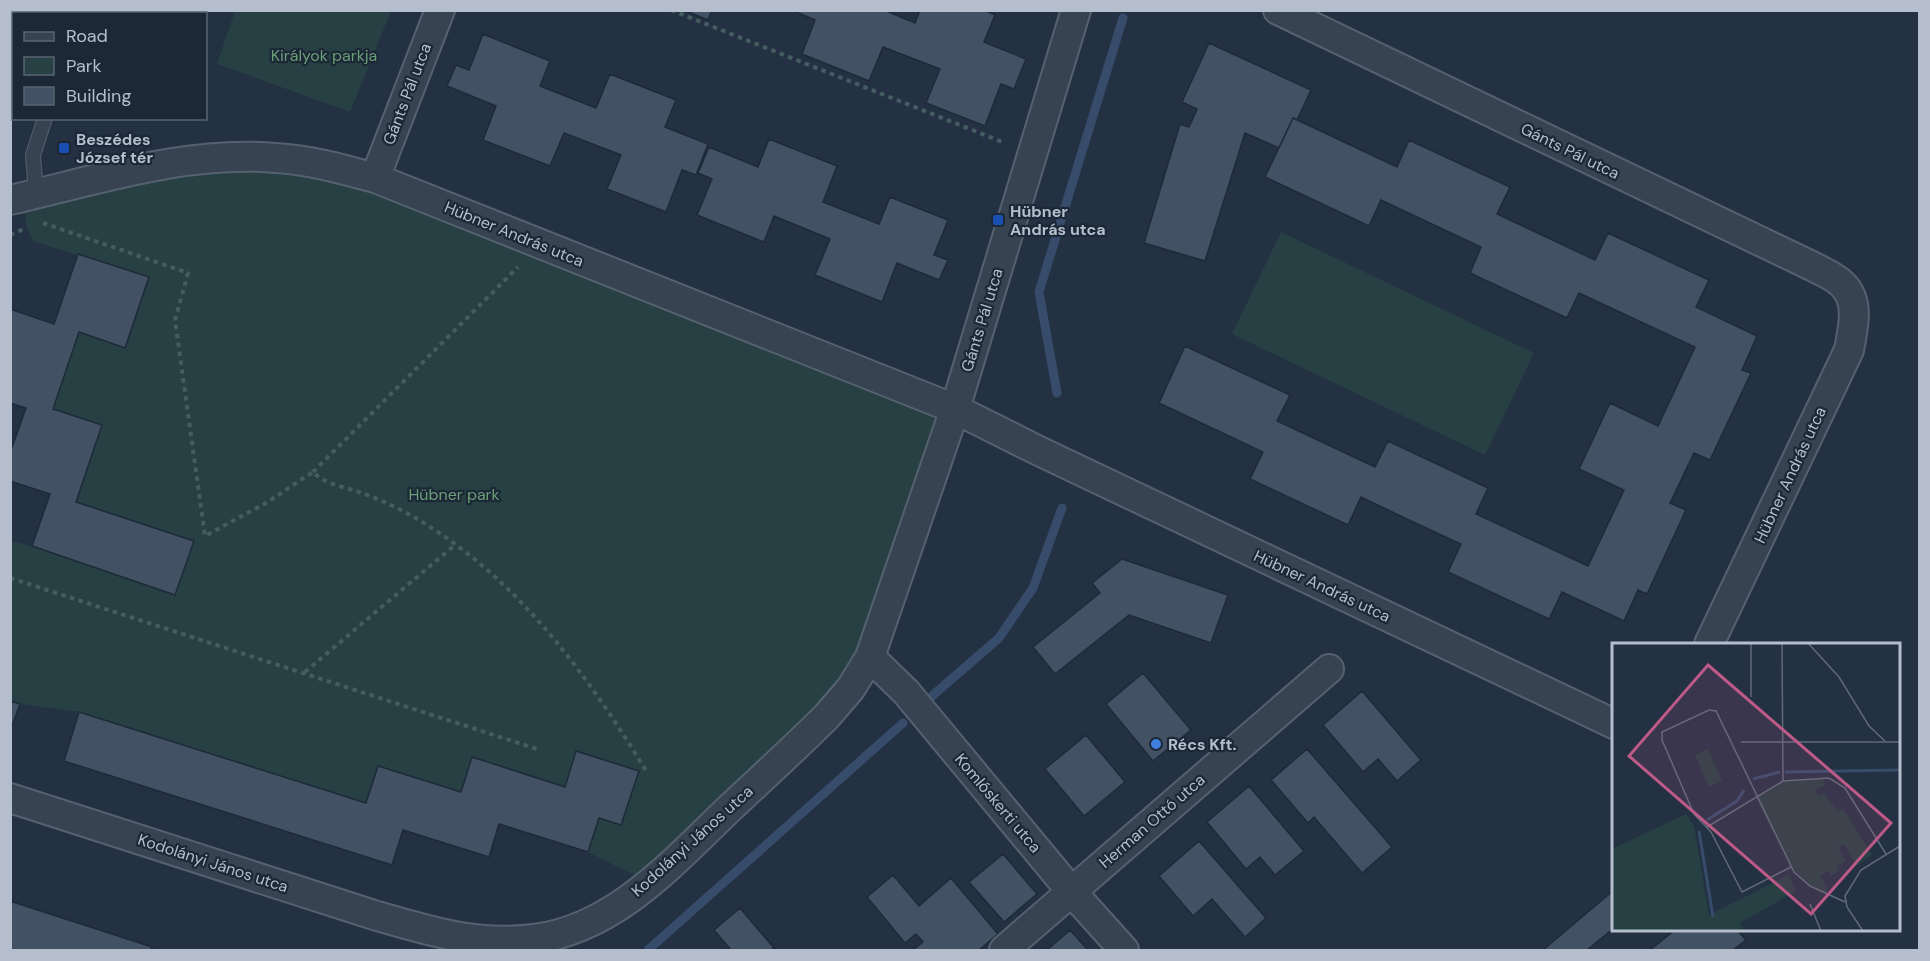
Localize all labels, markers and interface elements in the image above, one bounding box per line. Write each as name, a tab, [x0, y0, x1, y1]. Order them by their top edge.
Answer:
legend	[12, 12, 207, 120]
text: Road	[66, 24, 108, 48]
street label: Gánts Pál utca	[378, 40, 436, 148]
park label: Királyok parkja	[271, 45, 377, 66]
text: Park	[66, 54, 102, 78]
text: Building	[66, 84, 131, 108]
street label: Gánts Pál utca	[1517, 118, 1623, 184]
place label: Beszédes József tér	[76, 129, 153, 168]
marker: Beszédes József tér	[57, 141, 71, 155]
street label: Hübner András utca	[441, 196, 587, 272]
place label: Hübner András utca	[1010, 201, 1106, 240]
marker: Hübner András utca	[991, 213, 1005, 227]
street label: Gánts Pál utca	[956, 266, 1008, 374]
street label: Hübner András utca	[1749, 403, 1831, 547]
park label: Hübner park	[408, 484, 500, 505]
street label: Hübner András utca	[1250, 545, 1394, 627]
inset map	[1612, 643, 1900, 931]
place label: Récs Kft.	[1168, 734, 1237, 755]
marker: Récs Kft.	[1149, 737, 1163, 751]
street label: Komlóskerti utca	[950, 749, 1046, 857]
street label: Herman Ottó utca	[1095, 769, 1209, 873]
street label: Kodolányi János utca	[627, 781, 757, 901]
street label: Kodolányi János utca	[135, 829, 291, 897]

